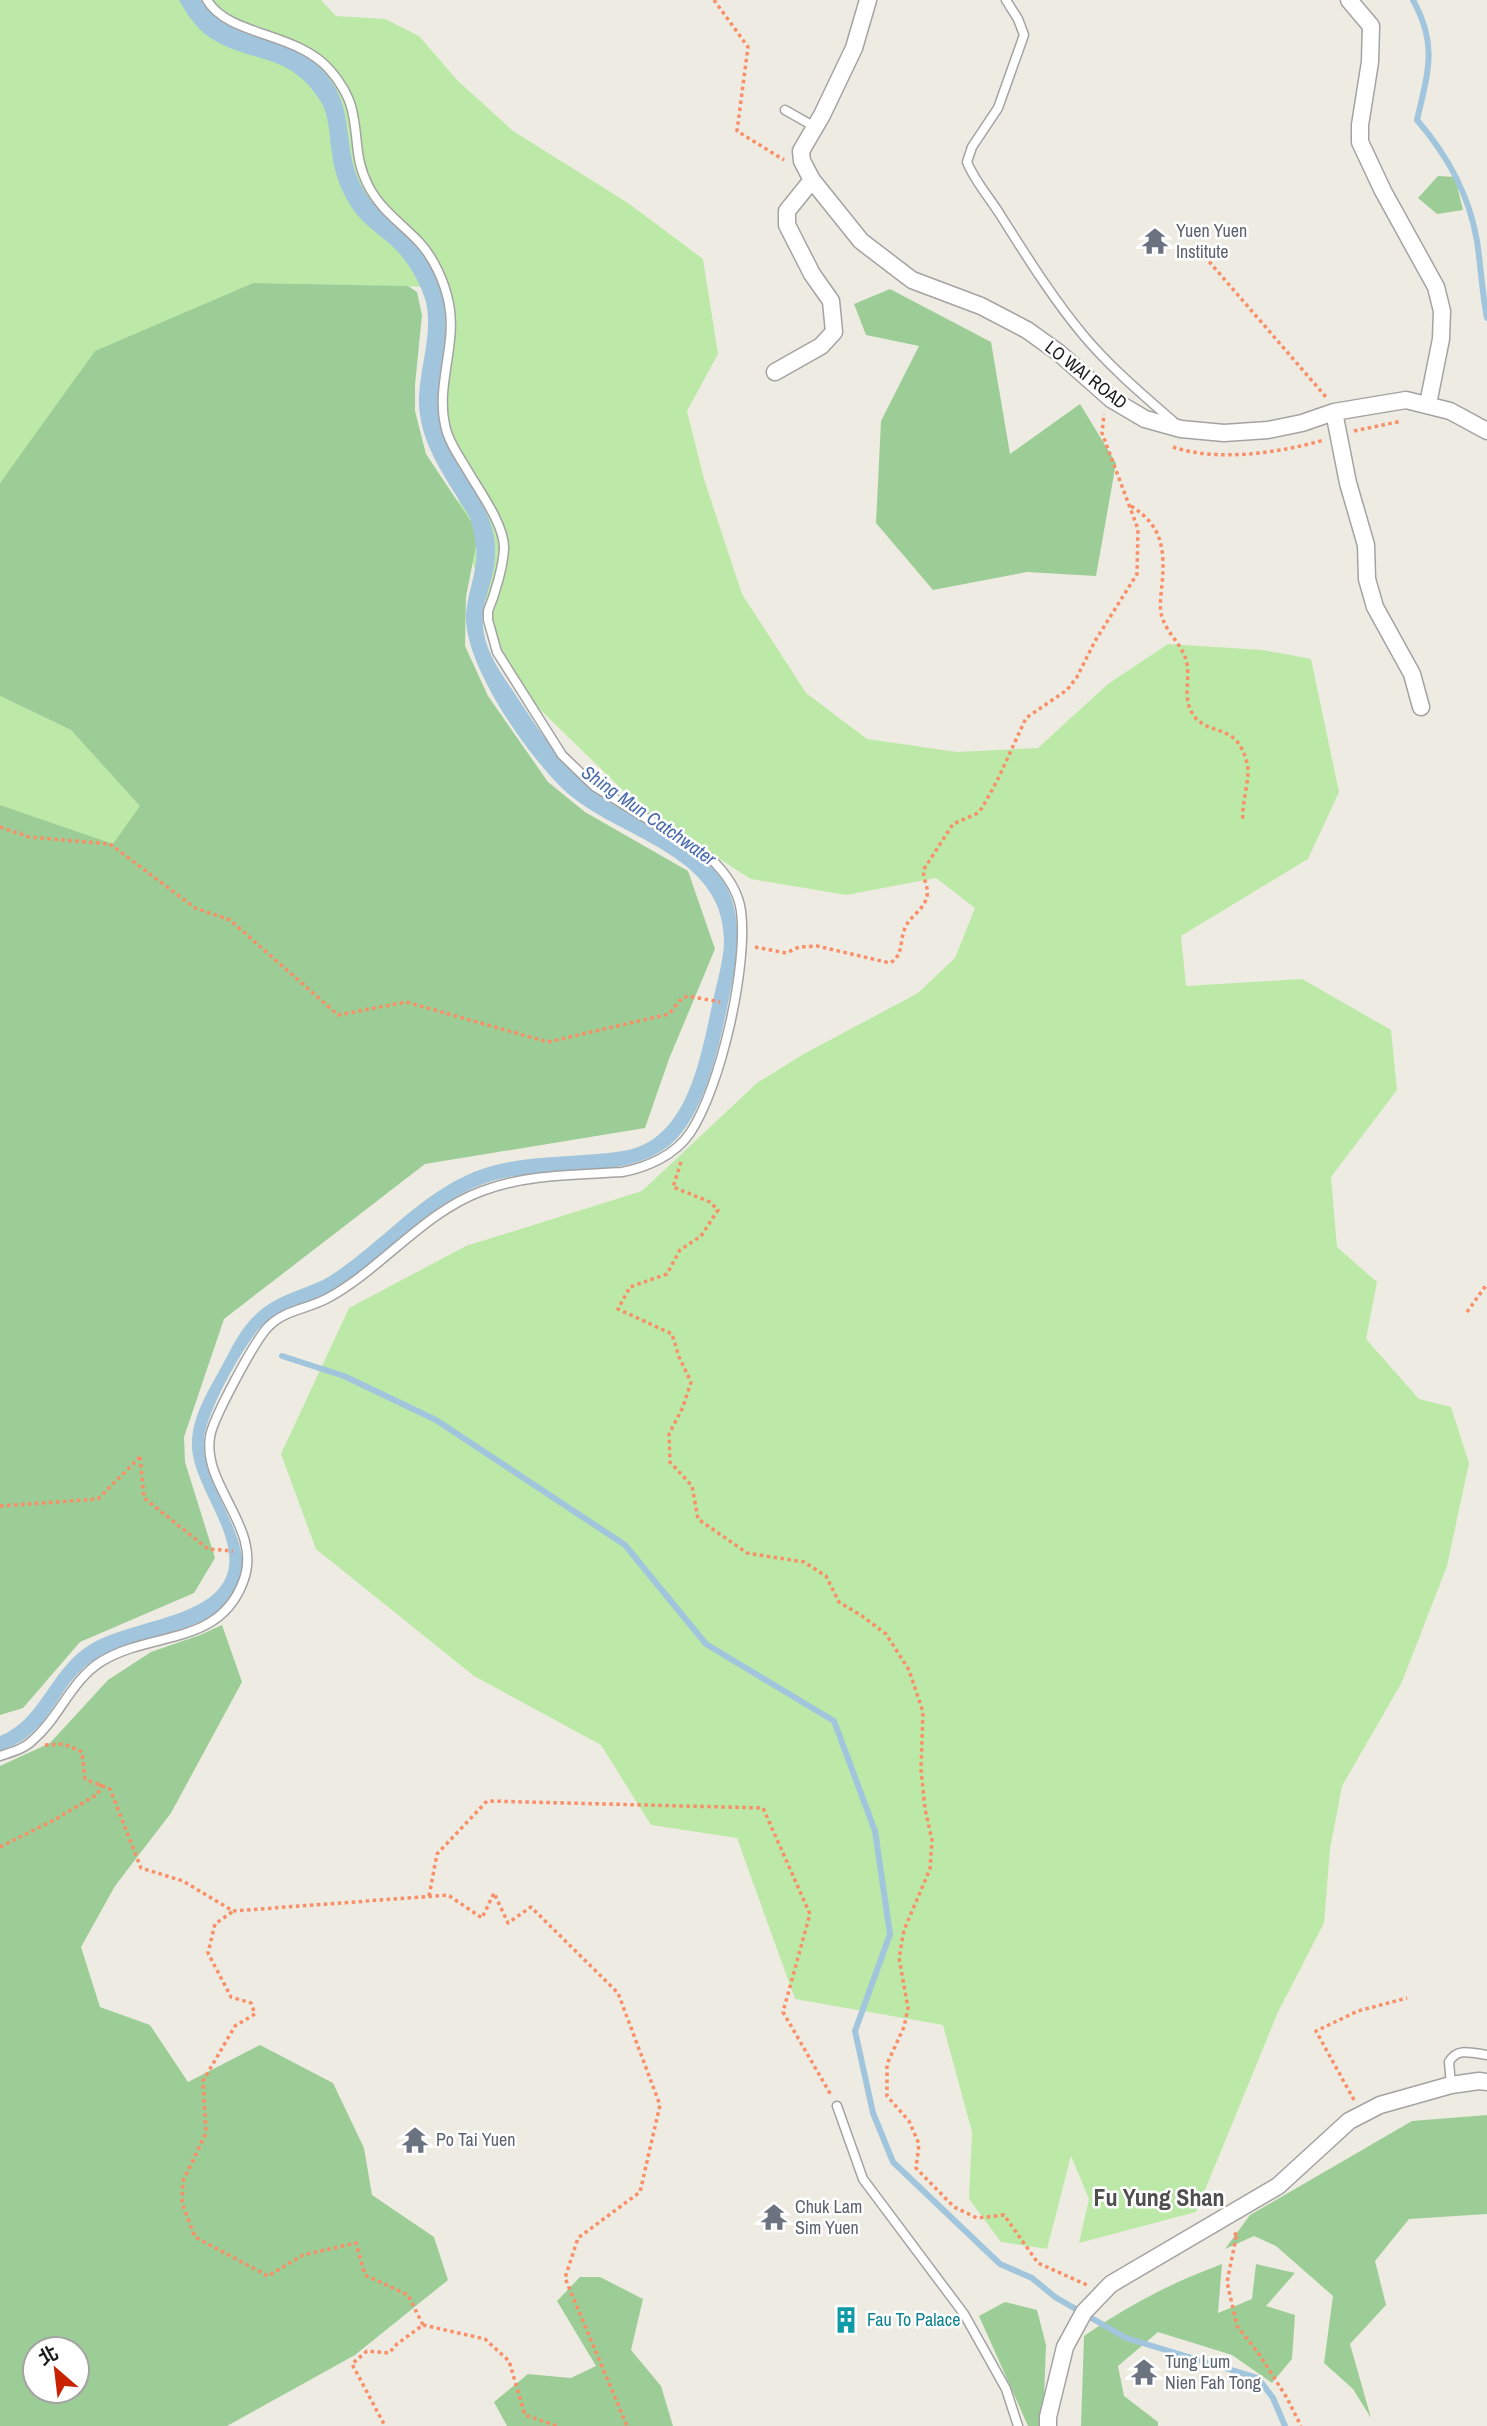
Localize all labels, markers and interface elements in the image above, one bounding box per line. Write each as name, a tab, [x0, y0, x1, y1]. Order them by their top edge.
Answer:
place label: Yuen Yuen Institute	[1176, 218, 1247, 264]
temple icon: Yuen Yuen Institute	[1140, 226, 1170, 256]
street label: LO WAI ROAD	[1040, 335, 1133, 415]
water label: Shing Mun Catchwater	[577, 759, 722, 872]
temple icon: Po Tai Yuen	[400, 2125, 430, 2155]
place label: Po Tai Yuen	[436, 2127, 515, 2152]
district label: Fu Yung Shan	[1094, 2181, 1224, 2213]
place label: Chuk Lam Sim Yuen	[795, 2194, 862, 2240]
temple icon: Chuk Lam Sim Yuen	[759, 2202, 789, 2232]
building icon: Fau To Palace	[831, 2305, 861, 2335]
place label: Fau To Palace	[867, 2307, 960, 2332]
north arrow	[21, 2335, 91, 2405]
text: 北	[34, 2339, 63, 2371]
place label: Tung Lum Nien Fah Tong	[1165, 2349, 1262, 2395]
temple icon: Tung Lum Nien Fah Tong	[1129, 2357, 1159, 2387]

